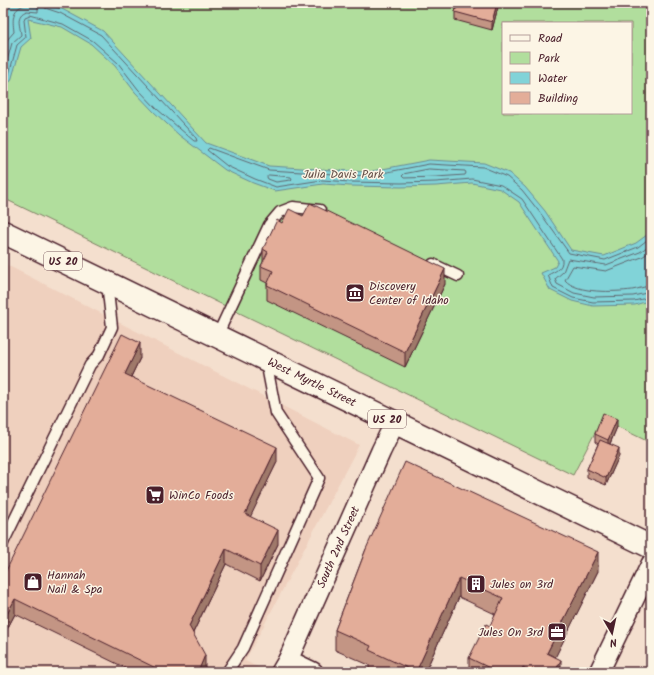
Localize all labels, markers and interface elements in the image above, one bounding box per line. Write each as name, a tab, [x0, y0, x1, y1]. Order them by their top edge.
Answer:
legend	[502, 22, 632, 114]
text: Road	[538, 29, 563, 48]
text: Park	[538, 49, 560, 68]
text: Water	[538, 69, 568, 88]
text: Building	[538, 89, 578, 108]
park label: Julia Davis Park	[303, 165, 384, 184]
road number: US 20	[44, 252, 82, 270]
place label: Discovery Center of Idaho	[369, 277, 449, 310]
museum icon: Discovery Center of Idaho	[344, 282, 366, 304]
street label: West Myrtle Street	[264, 353, 360, 412]
road number: US 20	[368, 410, 406, 428]
supermarket icon: WinCo Foods	[144, 484, 166, 506]
place label: WinCo Foods	[169, 486, 233, 505]
street label: South 2nd Street	[312, 503, 365, 591]
place label: Hannah Nail & Spa	[47, 566, 103, 599]
shop icon: Hannah Nail & Spa	[22, 571, 44, 593]
building icon: Jules on 3rd	[465, 573, 487, 595]
place label: Jules on 3rd	[490, 575, 554, 594]
north arrow	[592, 613, 632, 653]
office icon: Jules On 3rd	[546, 621, 568, 643]
place label: Jules On 3rd	[478, 623, 544, 642]
text: N	[609, 632, 618, 651]

